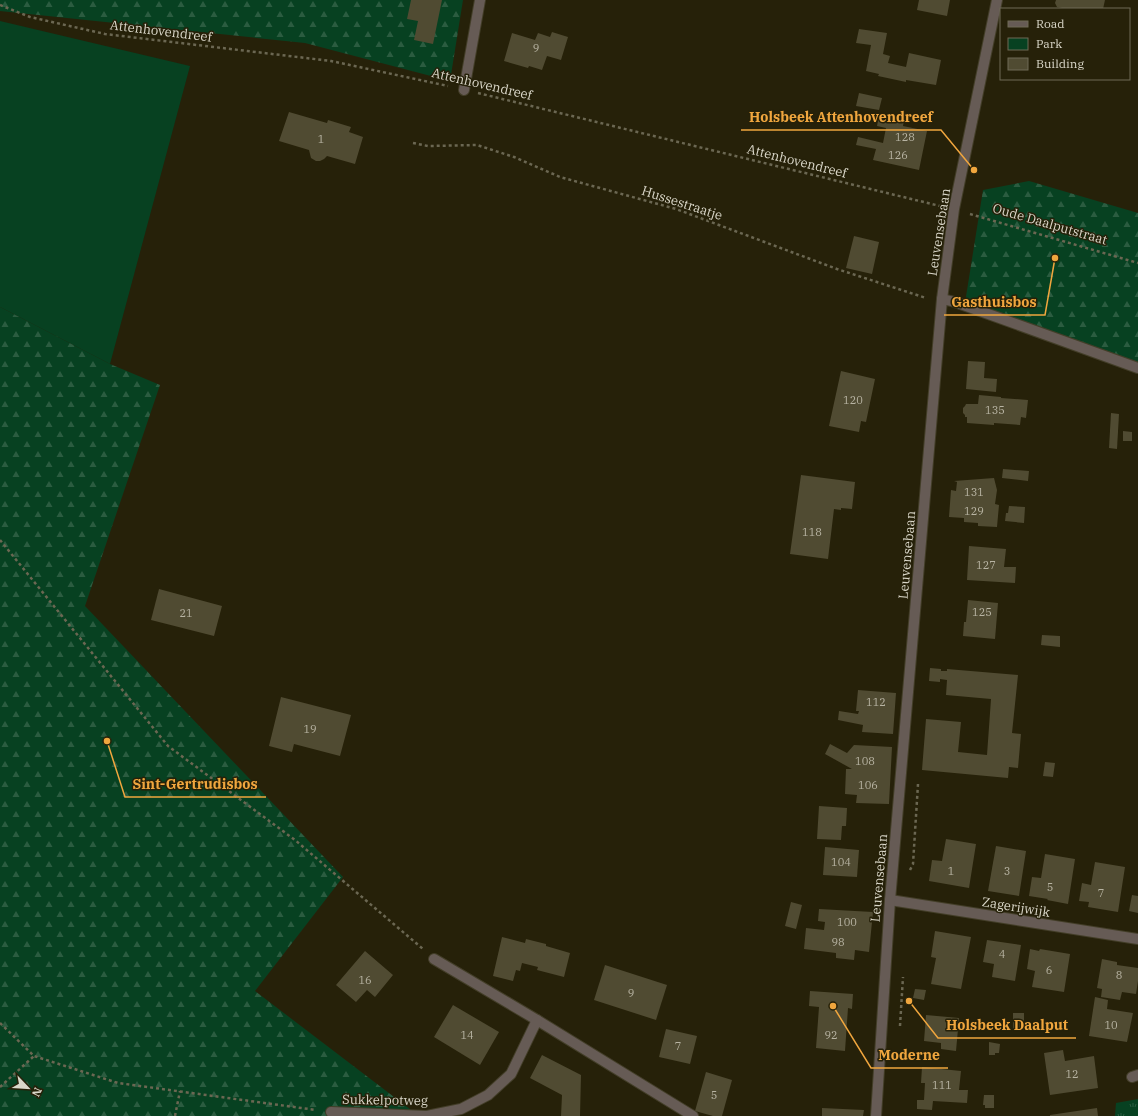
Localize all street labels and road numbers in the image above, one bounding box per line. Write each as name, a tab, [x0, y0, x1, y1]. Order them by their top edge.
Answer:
street label: Attenhovendreef	[109, 16, 214, 46]
street label: Attenhovendreef	[430, 64, 535, 104]
street label: Attenhovendreef	[745, 140, 850, 182]
street label: Hussestraatje	[639, 182, 725, 224]
street label: Leuvensebaan	[924, 187, 954, 277]
street label: Oude Daalputstraat	[991, 200, 1110, 249]
street label: Leuvensebaan	[895, 510, 919, 600]
street label: Leuvensebaan	[867, 833, 891, 923]
street label: Zagerijwijk	[981, 893, 1052, 921]
street label: Sukkelpotweg	[342, 1091, 428, 1109]

